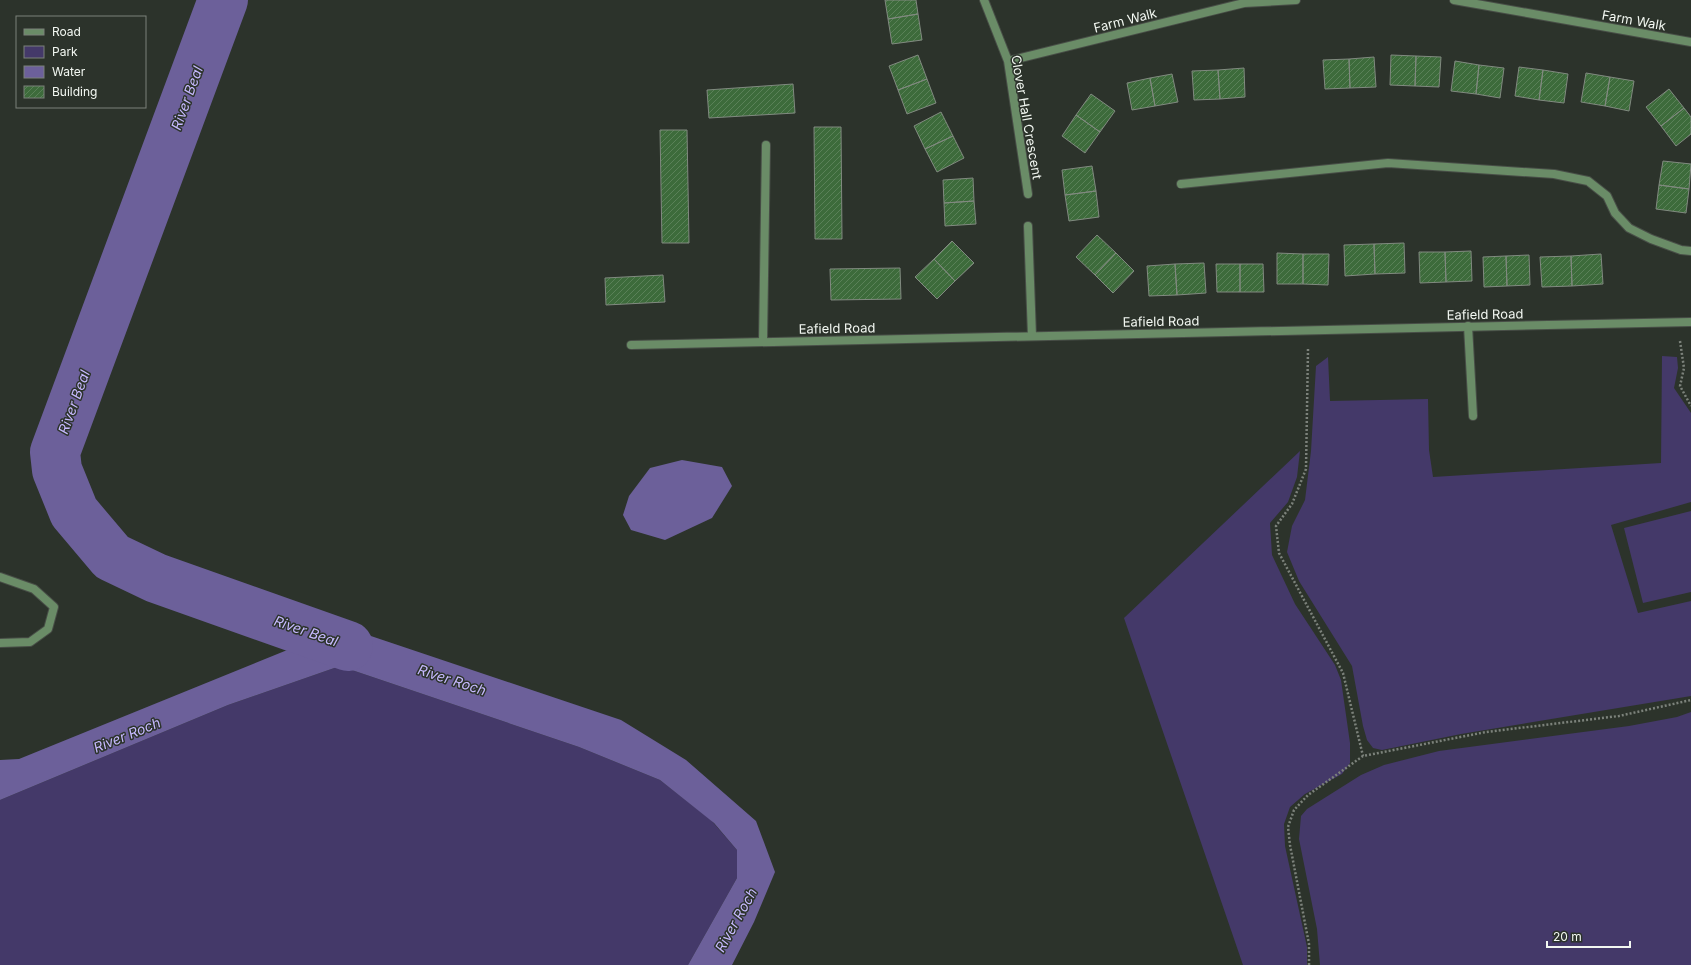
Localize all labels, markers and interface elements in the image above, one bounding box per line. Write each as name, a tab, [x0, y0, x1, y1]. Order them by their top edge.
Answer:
street label: Farm Walk	[1092, 4, 1158, 36]
street label: Farm Walk	[1601, 7, 1667, 33]
legend	[16, 16, 146, 108]
text: Road	[52, 24, 81, 39]
text: Park	[52, 44, 78, 59]
street label: Clover Hall Crescent	[1008, 54, 1046, 180]
water label: River Beal	[167, 63, 206, 132]
text: Water	[52, 64, 86, 79]
text: Building	[52, 84, 97, 99]
street label: Eafield Road	[1446, 305, 1524, 323]
street label: Eafield Road	[1122, 312, 1200, 330]
street label: Eafield Road	[798, 319, 876, 337]
water label: River Beal	[54, 367, 93, 436]
water label: River Beal	[272, 612, 341, 650]
water label: River Roch	[416, 661, 488, 699]
water label: River Roch	[91, 713, 163, 756]
water label: River Roch	[711, 885, 760, 955]
scale bar	[1547, 923, 1630, 949]
text: 20 m	[1553, 929, 1582, 944]

